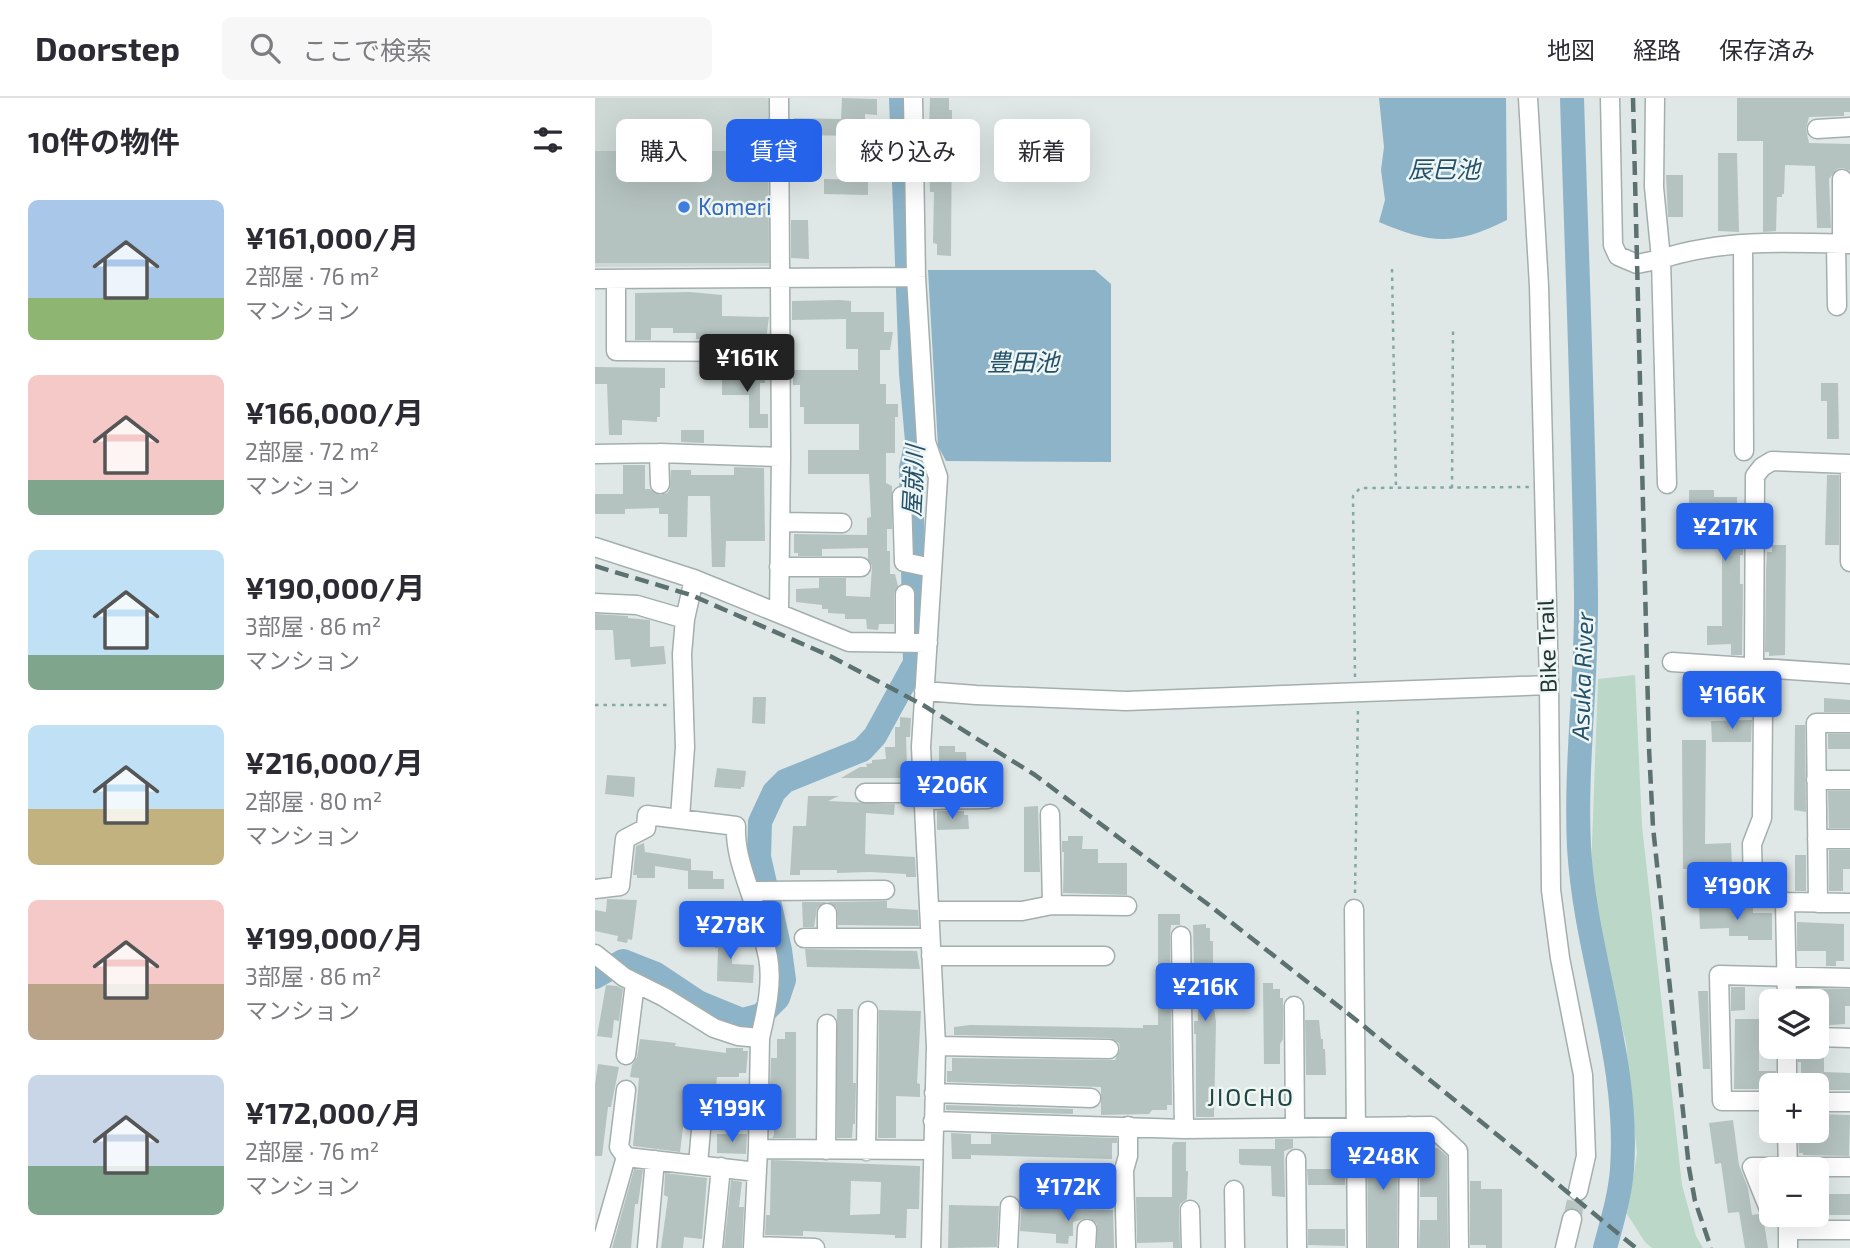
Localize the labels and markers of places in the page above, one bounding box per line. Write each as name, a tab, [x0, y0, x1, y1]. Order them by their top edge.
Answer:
place label: Komeri	[698, 192, 772, 220]
marker: Komeri	[676, 199, 692, 215]
pin: ¥161K	[698, 334, 796, 394]
pin: ¥217K	[1676, 504, 1774, 563]
pin: ¥166K	[1683, 672, 1781, 731]
pin: ¥206K	[903, 762, 1001, 821]
pin: ¥190K	[1688, 862, 1786, 922]
pin: ¥278K	[681, 902, 779, 961]
pin: ¥216K	[1156, 964, 1254, 1023]
pin: ¥199K	[683, 1084, 781, 1144]
pin: ¥248K	[1334, 1132, 1432, 1192]
pin: ¥172K	[1019, 1164, 1117, 1223]

